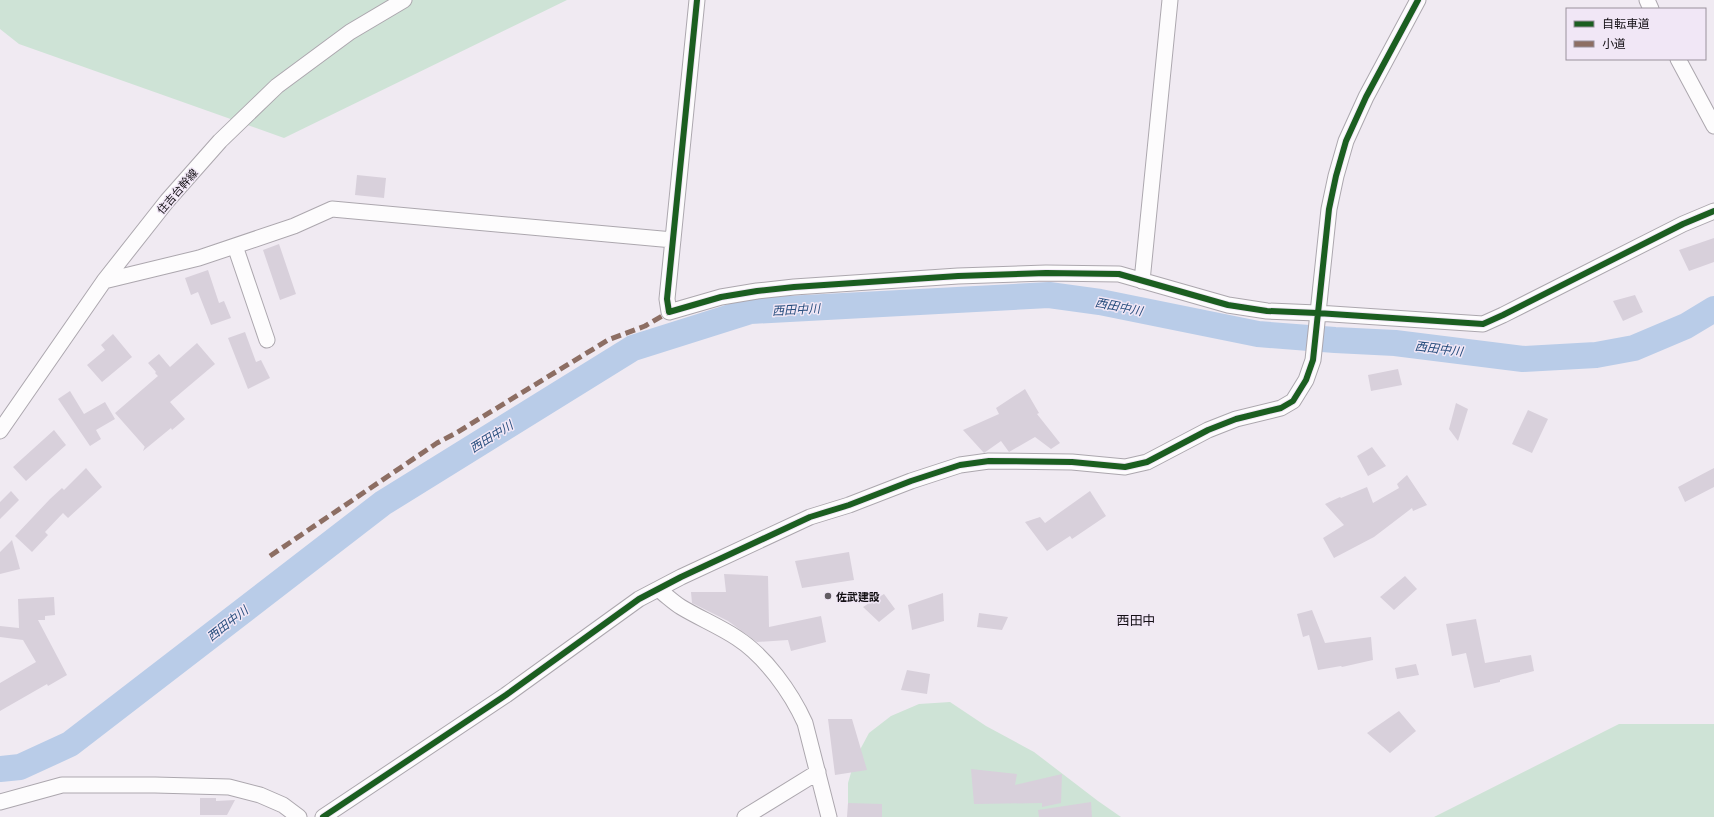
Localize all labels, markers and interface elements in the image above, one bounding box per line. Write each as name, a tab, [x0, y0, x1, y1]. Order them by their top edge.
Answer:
legend	[1566, 8, 1706, 60]
text: 自転車道	[1602, 16, 1650, 30]
text: 小道	[1602, 36, 1626, 50]
street label: 住吉台幹線	[154, 166, 200, 216]
water label: 西田中川	[1094, 295, 1146, 318]
water label: 西田中川	[772, 301, 822, 317]
water label: 西田中川	[1414, 338, 1466, 358]
water label: 西田中川	[467, 416, 517, 455]
place label: 佐武建設	[836, 590, 880, 603]
marker: 佐武建設	[823, 591, 833, 601]
water label: 西田中川	[204, 601, 252, 643]
district label: 西田中	[1116, 612, 1156, 628]

